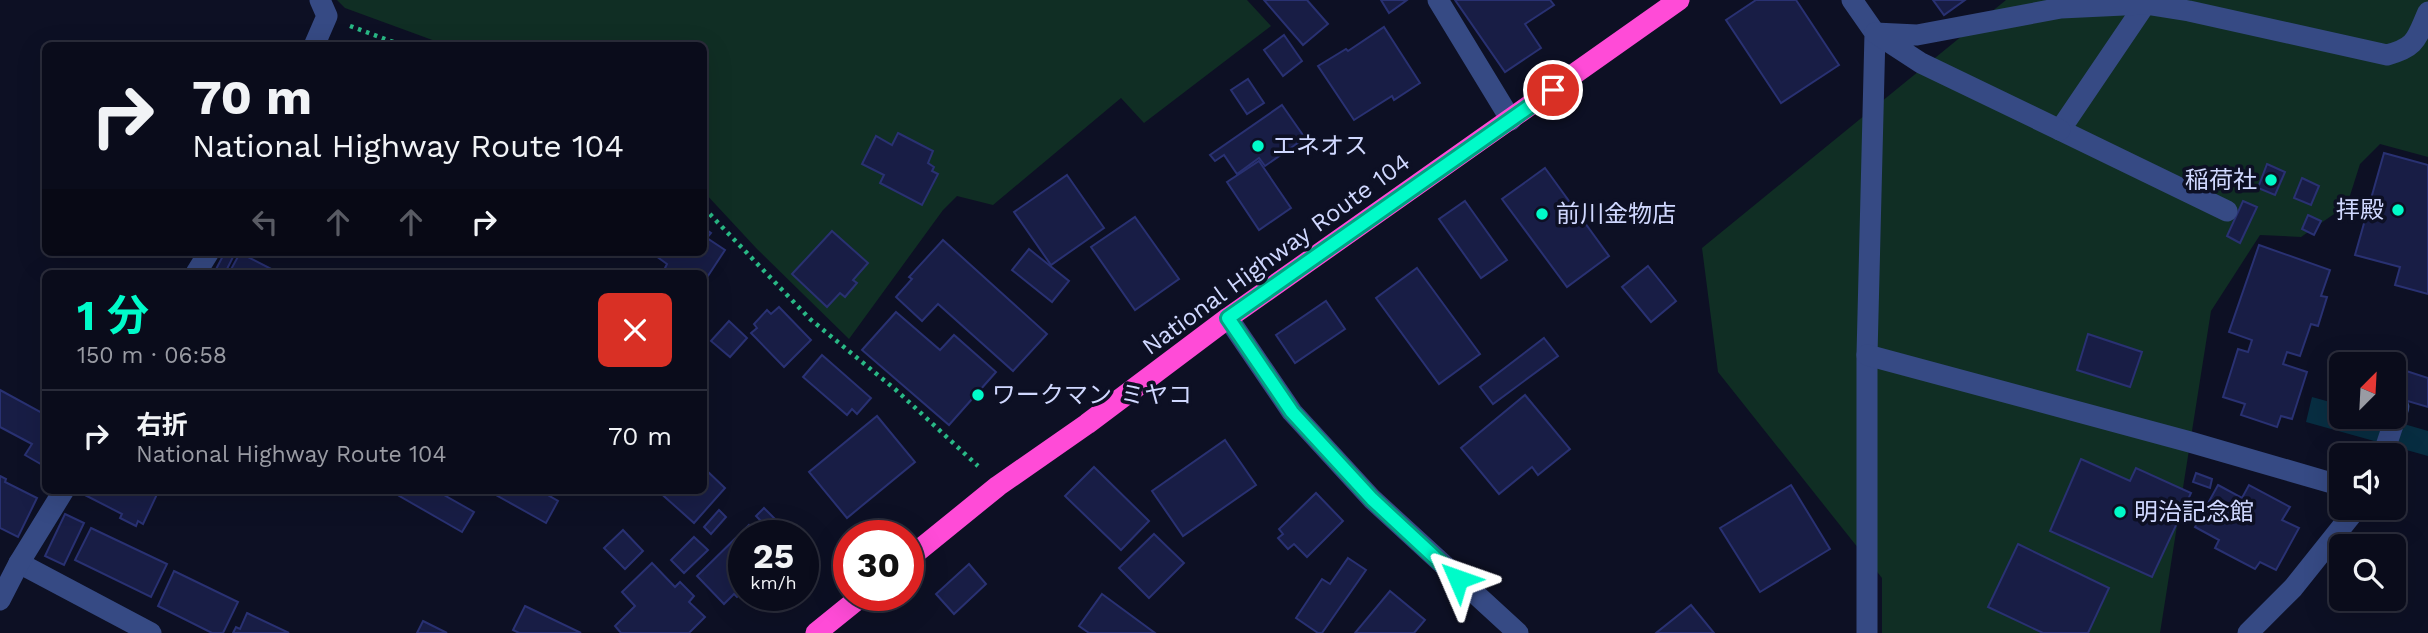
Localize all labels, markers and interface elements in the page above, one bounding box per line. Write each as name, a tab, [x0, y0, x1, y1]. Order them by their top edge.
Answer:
pin	[1523, 60, 1583, 120]
text: 70 m	[192, 68, 312, 126]
icon: right	[77, 70, 168, 161]
icon: arrive	[1534, 71, 1572, 109]
text: National Highway Route 104	[192, 127, 624, 165]
place label: エネオス	[1272, 132, 1368, 160]
marker: エネオス	[1250, 138, 1266, 154]
street label: National Highway Route 104	[1137, 147, 1415, 361]
place label: 稲荷社	[2185, 166, 2257, 194]
marker: 稲荷社	[2263, 172, 2279, 188]
place label: 拝殿	[2336, 196, 2384, 224]
place label: 前川金物店	[1556, 200, 1676, 228]
marker: 拝殿	[2390, 202, 2406, 218]
icon: left	[246, 203, 284, 241]
icon: ahead	[319, 203, 357, 241]
icon: ahead	[392, 203, 430, 241]
icon: right	[465, 203, 503, 241]
marker: 前川金物店	[1534, 206, 1550, 222]
text: 1 分	[77, 291, 149, 340]
button: close	[598, 293, 672, 367]
text: 150 m · 06:58	[77, 342, 227, 369]
north arrow	[2329, 352, 2406, 429]
map controls	[2329, 352, 2406, 611]
place label: ワークマン ミヤコ	[992, 381, 1192, 409]
marker: ワークマン ミヤコ	[970, 387, 986, 403]
text: 右折	[136, 410, 188, 440]
icon: right	[77, 417, 115, 455]
text: 70 m	[608, 421, 672, 451]
text: National Highway Route 104	[136, 441, 446, 468]
button: sound	[2329, 443, 2406, 520]
place label: 明治記念館	[2134, 498, 2254, 526]
marker: 明治記念館	[2112, 504, 2128, 520]
speed limit sign: 30	[833, 520, 924, 611]
button: search	[2329, 534, 2406, 611]
text: 25	[753, 535, 794, 577]
position arrow	[1421, 542, 1495, 616]
text: km/h	[750, 572, 797, 593]

